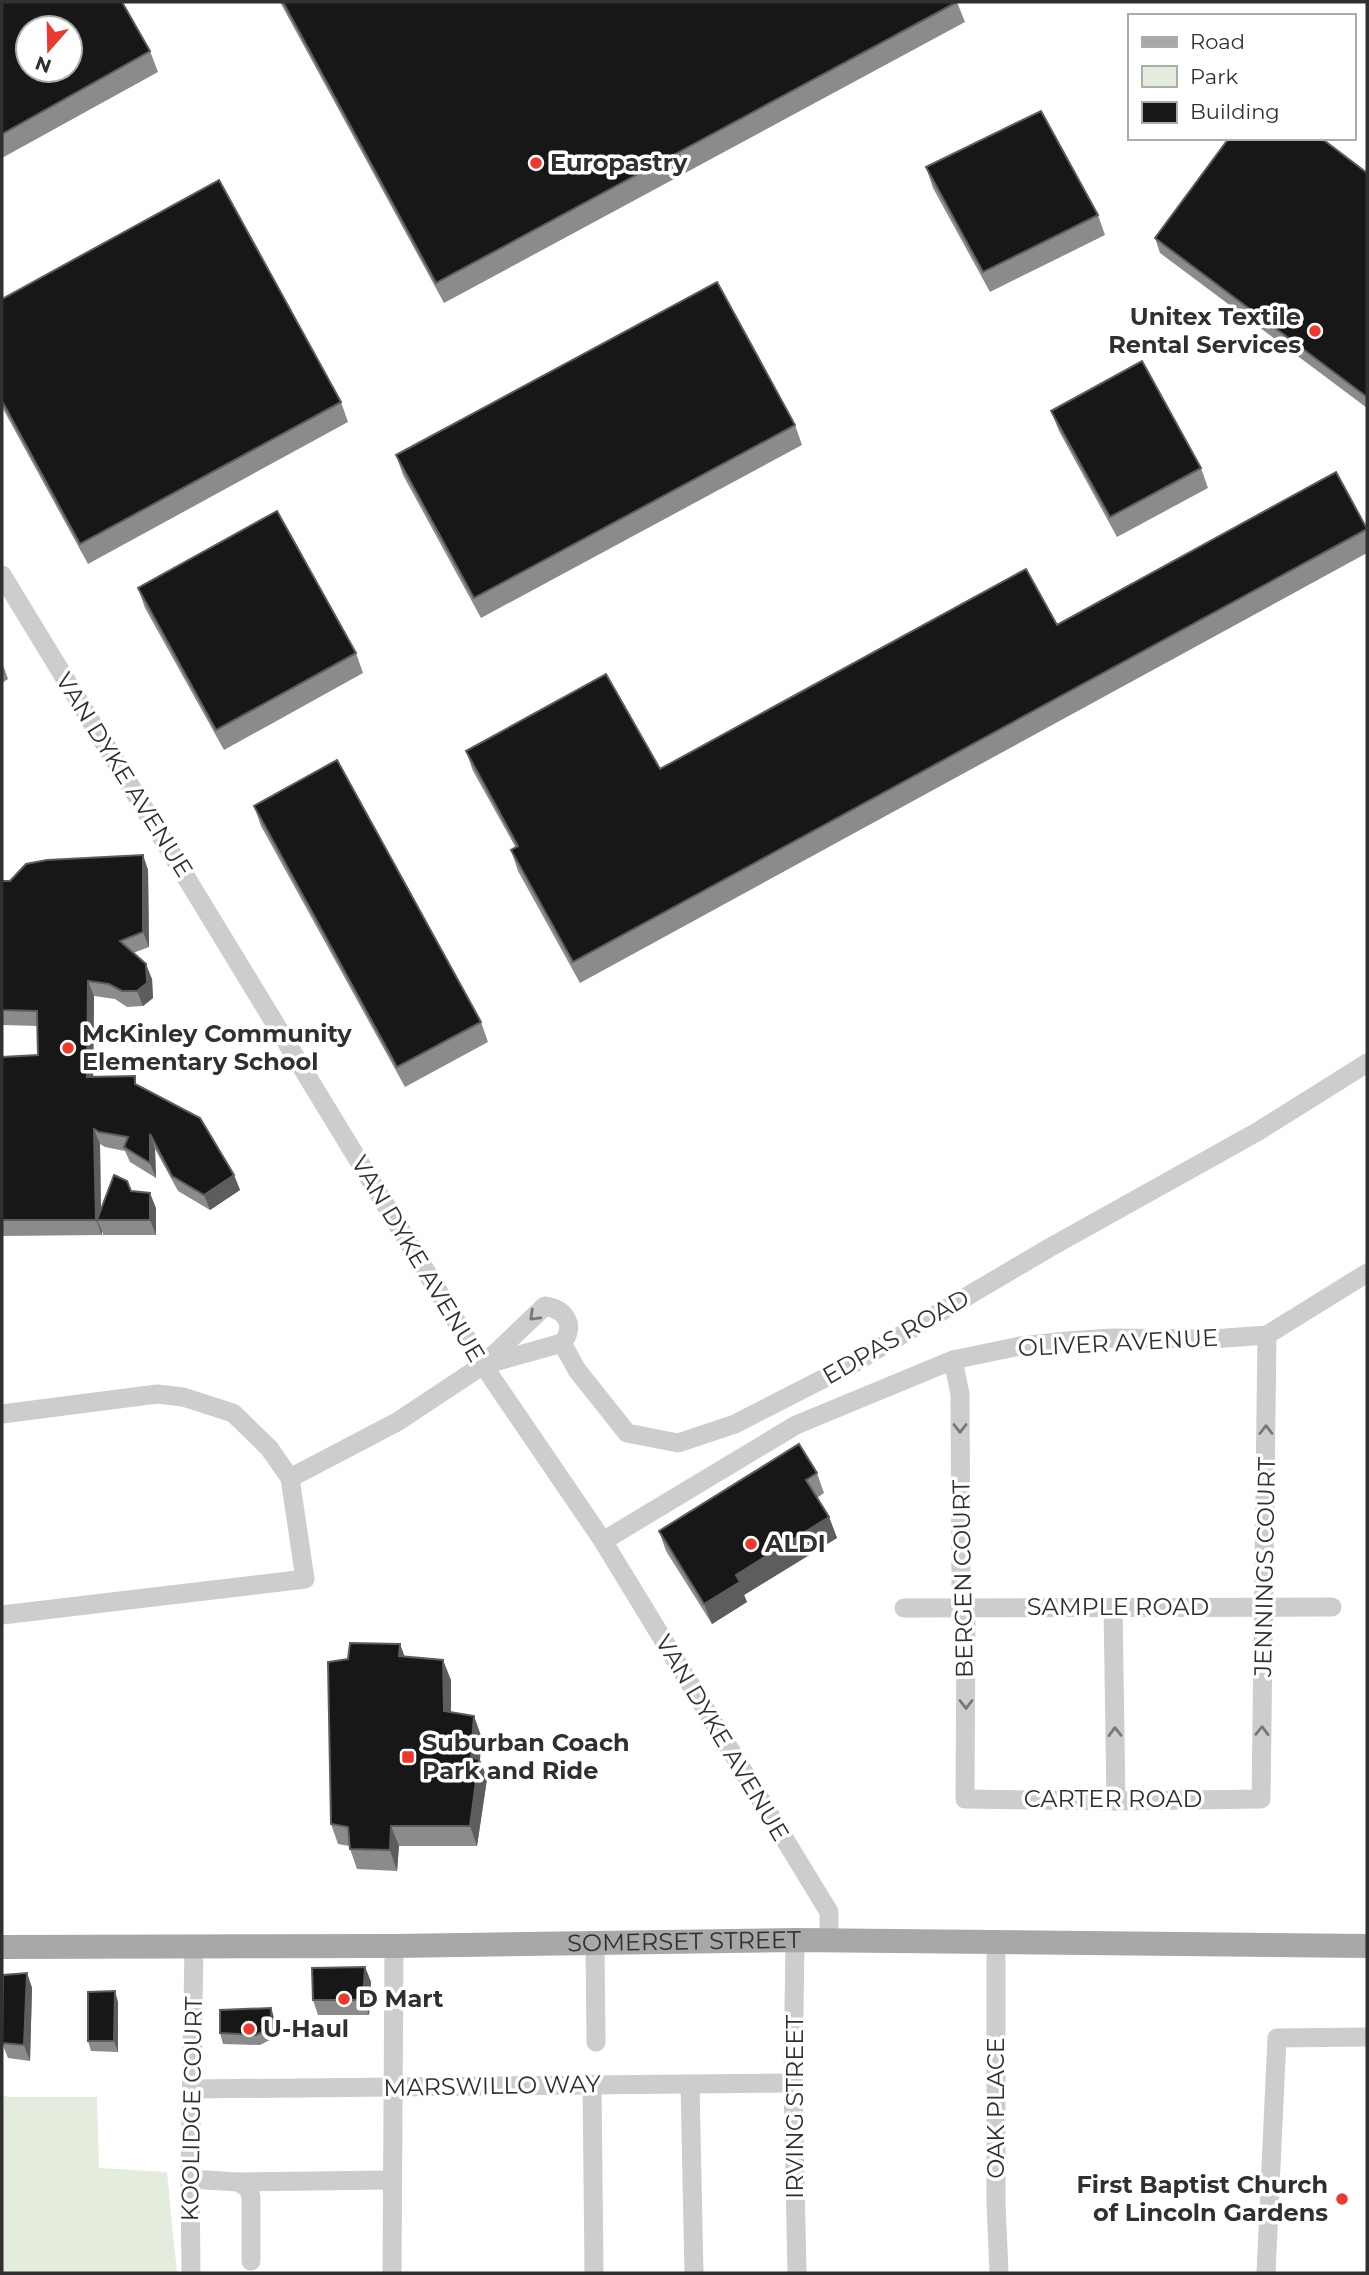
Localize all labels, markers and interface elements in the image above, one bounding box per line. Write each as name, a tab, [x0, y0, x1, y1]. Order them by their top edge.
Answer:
north arrow	[14, 14, 84, 84]
legend	[1128, 14, 1355, 140]
text: Road	[1190, 29, 1245, 54]
text: N	[32, 51, 55, 78]
text: Park	[1190, 64, 1238, 89]
text: Building	[1190, 99, 1280, 124]
place label: Europastry	[550, 148, 688, 177]
marker: Europastry	[528, 155, 544, 171]
place label: Unitex Textile Rental Services	[1108, 302, 1301, 359]
marker: Unitex Textile Rental Services	[1307, 323, 1323, 339]
street label: VAN DYKE AVENUE	[50, 667, 199, 882]
place label: McKinley Community Elementary School	[82, 1019, 352, 1076]
marker: McKinley Community Elementary School	[60, 1040, 76, 1056]
street label: VAN DYKE AVENUE	[345, 1150, 492, 1367]
street label: EDPAS ROAD	[817, 1283, 974, 1390]
one-way arrow	[529, 1308, 542, 1321]
street label: OLIVER AVENUE	[1017, 1323, 1219, 1362]
one-way arrow	[952, 1423, 968, 1433]
one-way arrow	[1258, 1424, 1274, 1434]
street label: JENNINGS COURT	[1248, 1457, 1281, 1678]
street label: BERGEN COURT	[946, 1479, 979, 1678]
place label: ALDI	[764, 1529, 826, 1558]
marker: ALDI	[743, 1536, 759, 1552]
street label: SAMPLE ROAD	[1027, 1592, 1209, 1621]
street label: VAN DYKE AVENUE	[649, 1629, 796, 1846]
one-way arrow	[958, 1699, 974, 1709]
one-way arrow	[1255, 1725, 1270, 1736]
one-way arrow	[1107, 1727, 1123, 1737]
place label: Suburban Coach Park and Ride	[422, 1728, 630, 1785]
marker: Suburban Coach Park and Ride	[400, 1749, 416, 1765]
street label: CARTER ROAD	[1024, 1784, 1202, 1813]
street label: SOMERSET STREET	[567, 1925, 801, 1957]
place label: D Mart	[358, 1984, 444, 2013]
marker: D Mart	[336, 1991, 352, 2007]
street label: KOOLIDGE COURT	[175, 1996, 208, 2222]
place label: U-Haul	[263, 2014, 349, 2043]
street label: IRVING STREET	[780, 2015, 809, 2199]
marker: U-Haul	[241, 2021, 257, 2037]
street label: OAK PLACE	[981, 2037, 1010, 2179]
street label: MARSWILLO WAY	[383, 2069, 602, 2102]
place label: First Baptist Church of Lincoln Gardens	[1076, 2170, 1328, 2227]
marker: First Baptist Church of Lincoln Gardens	[1334, 2191, 1350, 2207]

